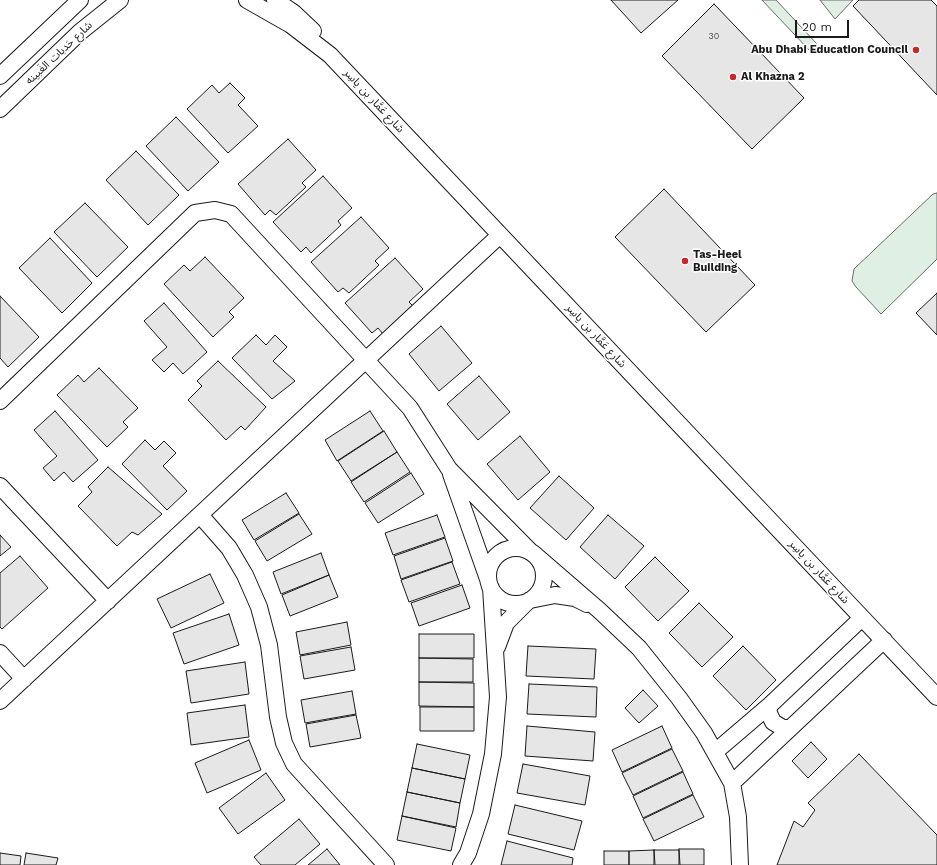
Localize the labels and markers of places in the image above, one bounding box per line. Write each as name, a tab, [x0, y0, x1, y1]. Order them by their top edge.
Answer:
place label: Abu Dhabi Education Council	[751, 43, 908, 57]
marker: Abu Dhabi Education Council	[911, 45, 921, 55]
place label: Al Khazna 2	[741, 70, 805, 84]
marker: Al Khazna 2	[728, 72, 738, 82]
place label: Tas-Heel Building	[693, 248, 742, 274]
marker: Tas-Heel Building	[680, 256, 690, 266]

